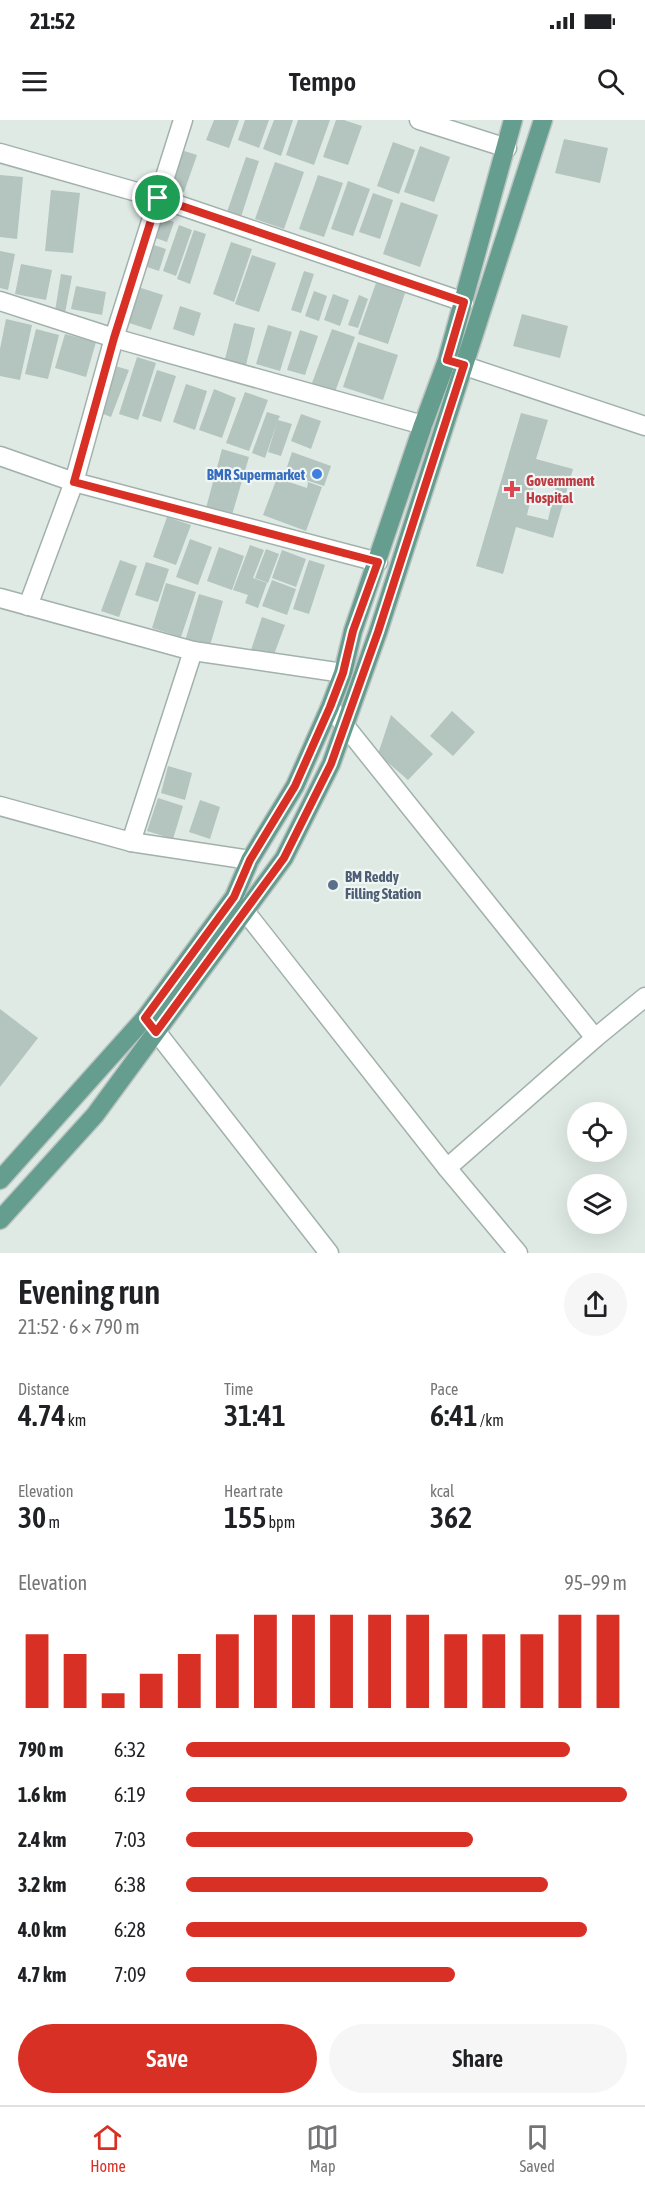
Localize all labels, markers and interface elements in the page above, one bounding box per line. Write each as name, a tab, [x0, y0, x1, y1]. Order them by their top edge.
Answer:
text: 21:52	[30, 8, 75, 34]
icon: menu	[18, 65, 51, 98]
icon: search	[594, 65, 627, 98]
text: Tempo	[289, 66, 356, 97]
pin	[132, 172, 183, 223]
icon: arrive	[141, 181, 174, 214]
place label: BMR Supermarket	[207, 466, 306, 483]
marker: BMR Supermarket	[310, 467, 324, 481]
place label: Government Hospital	[526, 472, 595, 506]
marker: Government Hospital	[503, 480, 521, 498]
place label: BM Reddy Filling Station	[345, 868, 421, 902]
marker: BM Reddy Filling Station	[326, 878, 340, 892]
map controls	[567, 1102, 627, 1234]
button: locate	[567, 1102, 627, 1162]
button: layers	[567, 1174, 627, 1234]
text: Evening run	[18, 1273, 160, 1311]
button: share	[564, 1273, 627, 1336]
text: 21:52 · 6 × 790 m	[18, 1315, 140, 1338]
text: Distance	[18, 1380, 69, 1398]
text: Time	[224, 1380, 253, 1398]
text: Pace	[430, 1380, 458, 1398]
text: 4.74	[18, 1398, 66, 1432]
text: 31:41	[224, 1398, 286, 1432]
text: 6:41	[430, 1398, 478, 1432]
text: km	[66, 1411, 86, 1429]
text: /km	[478, 1411, 504, 1429]
text: Elevation	[18, 1482, 73, 1500]
text: Heart rate	[224, 1482, 283, 1500]
text: kcal	[430, 1482, 454, 1500]
text: 30	[18, 1500, 46, 1534]
text: 155	[224, 1500, 266, 1534]
text: 362	[430, 1500, 472, 1534]
text: m	[46, 1513, 60, 1531]
text: bpm	[266, 1513, 295, 1531]
text: Elevation	[18, 1571, 87, 1594]
text: 95–99 m	[564, 1571, 627, 1594]
text: 790 m	[18, 1738, 63, 1761]
text: 6:32	[114, 1738, 146, 1761]
text: 1.6 km	[18, 1783, 66, 1806]
text: 6:19	[114, 1783, 146, 1806]
text: 2.4 km	[18, 1828, 66, 1851]
text: 7:03	[114, 1828, 146, 1851]
text: 3.2 km	[18, 1873, 66, 1896]
text: 6:38	[114, 1873, 146, 1896]
text: 4.0 km	[18, 1918, 66, 1941]
text: 6:28	[114, 1918, 146, 1941]
text: 4.7 km	[18, 1963, 66, 1986]
text: 7:09	[114, 1963, 146, 1986]
button: Save	[18, 2024, 317, 2093]
button: Share	[329, 2024, 627, 2093]
tab: Home	[90, 2121, 126, 2175]
tab: Map	[306, 2121, 339, 2175]
tab: Saved	[519, 2121, 555, 2175]

